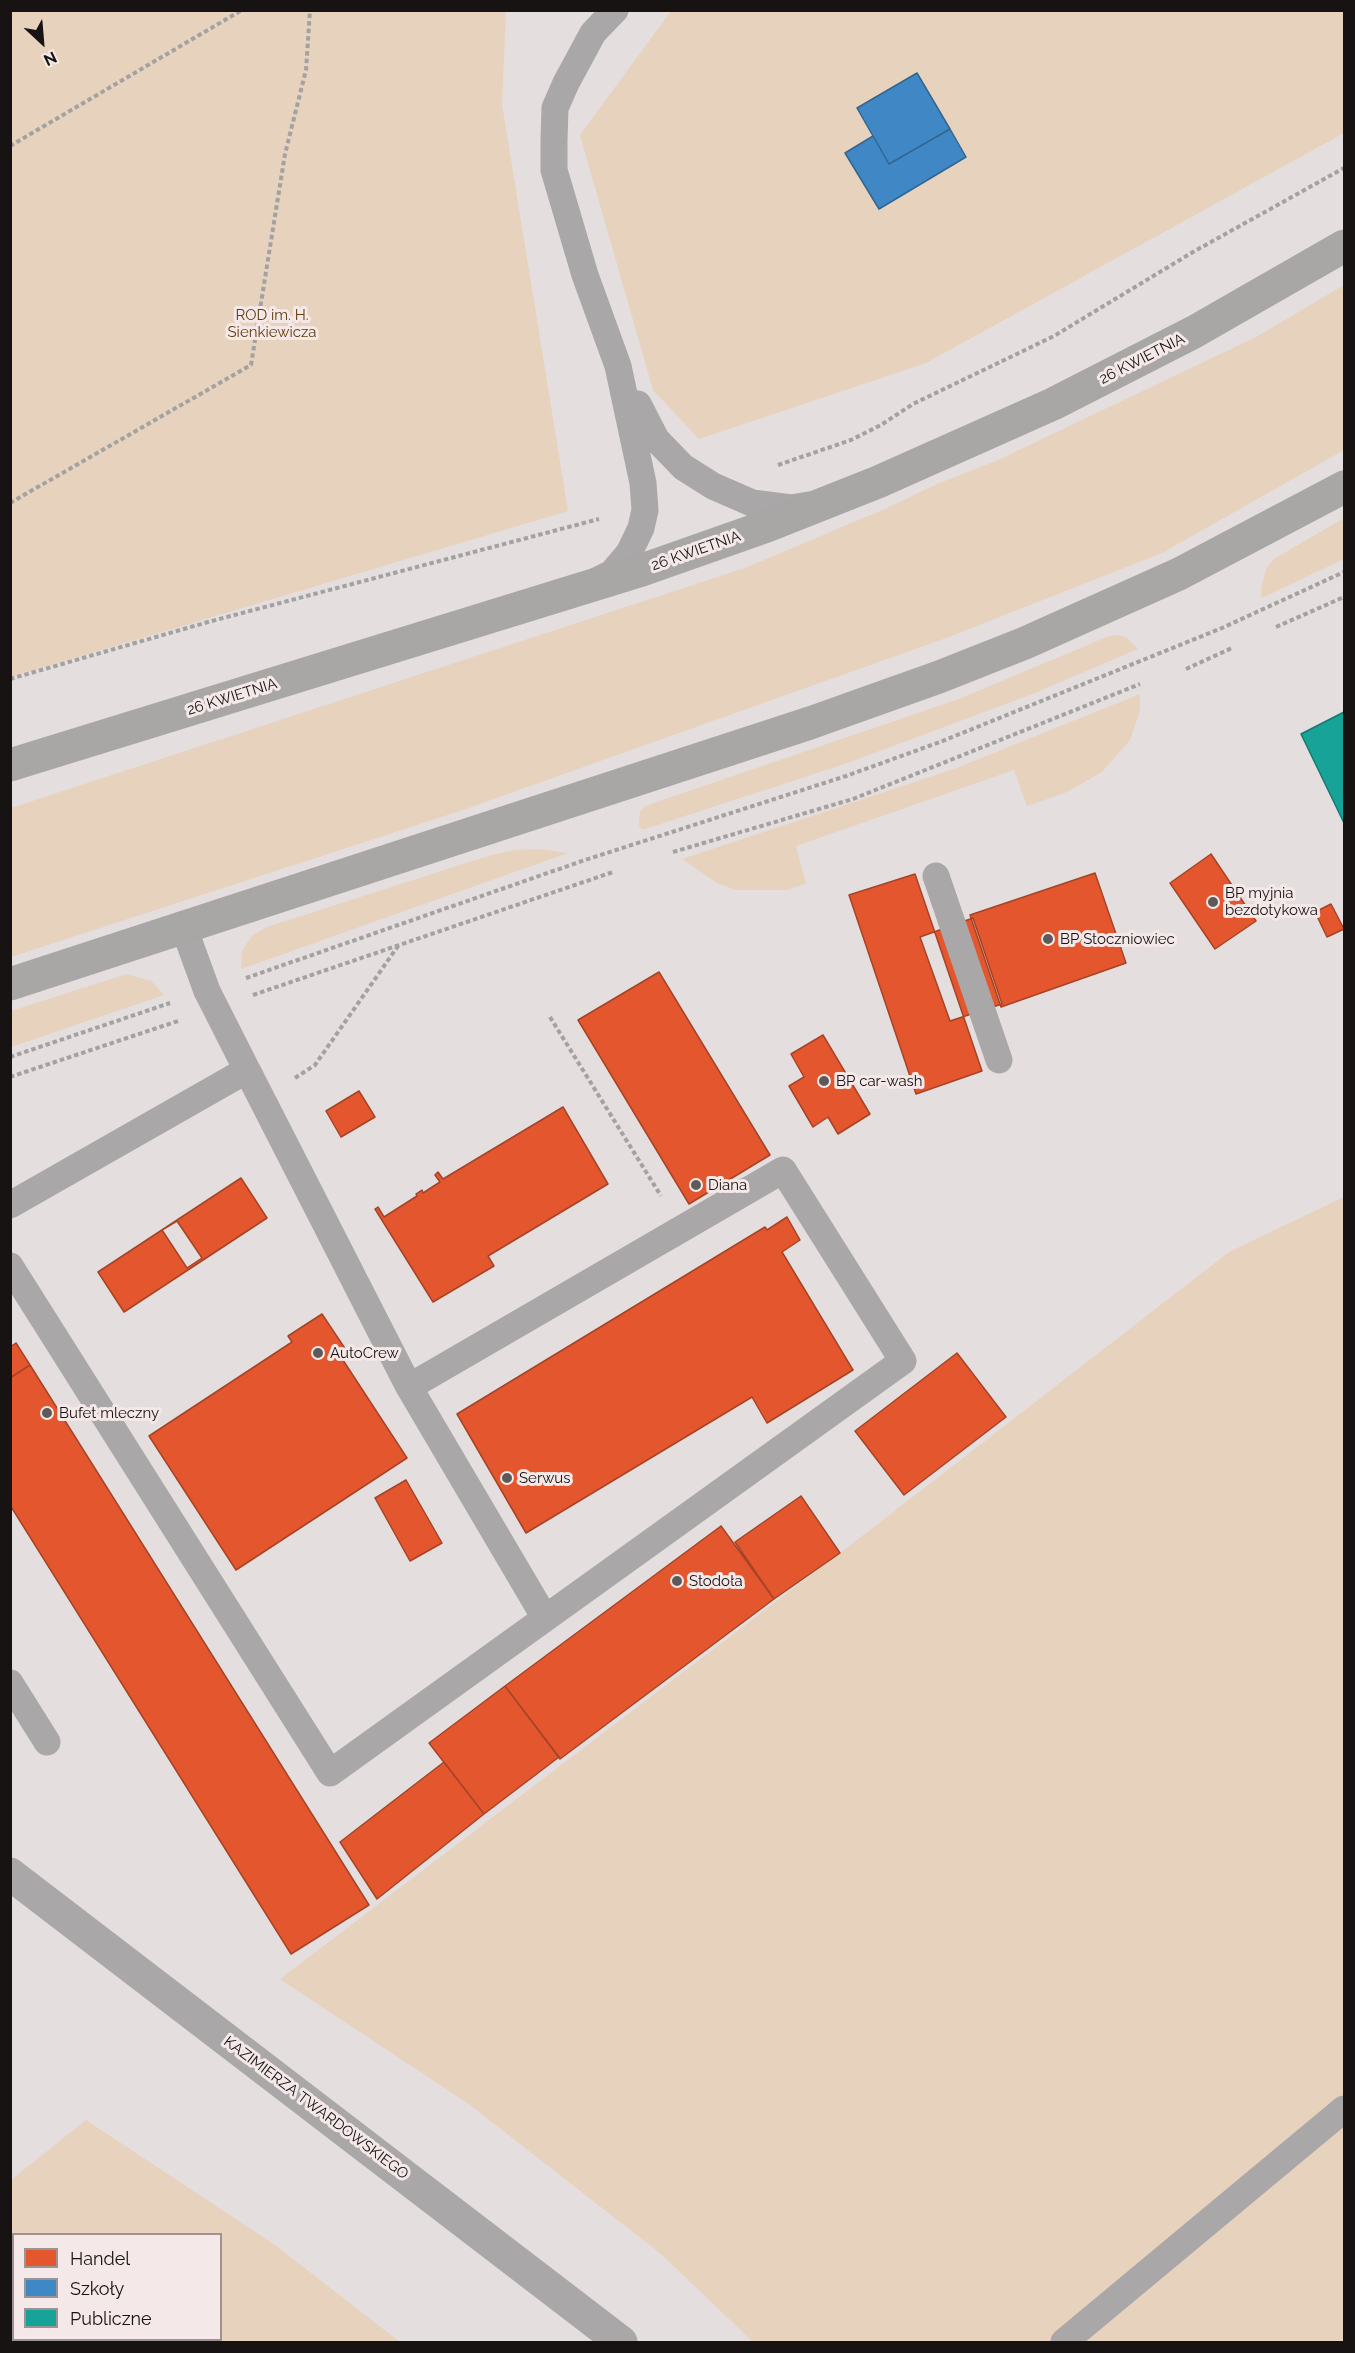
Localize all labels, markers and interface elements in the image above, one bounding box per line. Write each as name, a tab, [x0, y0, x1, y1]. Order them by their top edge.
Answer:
north arrow	[12, 12, 72, 72]
text: N	[40, 47, 60, 70]
park label: ROD im. H. Sienkiewicza	[228, 306, 316, 341]
street label: 26 KWIETNIA	[1096, 330, 1188, 388]
street label: 26 KWIETNIA	[649, 527, 743, 575]
street label: 26 KWIETNIA	[185, 675, 279, 719]
place label: BP myjnia bezdotykowa	[1225, 884, 1318, 919]
marker: BP myjnia bezdotykowa	[1206, 895, 1220, 909]
place label: BP Stoczniowiec	[1060, 930, 1175, 948]
marker: BP Stoczniowiec	[1041, 932, 1055, 946]
place label: BP car-wash	[836, 1072, 923, 1090]
marker: BP car-wash	[817, 1074, 831, 1088]
place label: Diana	[708, 1176, 747, 1194]
marker: Diana	[689, 1178, 703, 1192]
place label: AutoCrew	[330, 1344, 399, 1362]
marker: AutoCrew	[311, 1346, 325, 1360]
place label: Bufet mleczny	[59, 1404, 159, 1422]
marker: Bufet mleczny	[40, 1406, 54, 1420]
place label: Serwus	[519, 1469, 571, 1487]
marker: Serwus	[500, 1471, 514, 1485]
place label: Stodoła	[689, 1572, 743, 1590]
marker: Stodoła	[670, 1574, 684, 1588]
street label: KAZIMIERZA TWARDOWSKIEGO	[220, 2033, 412, 2183]
legend	[12, 2233, 222, 2341]
text: Handel	[70, 2248, 130, 2269]
text: Szkoły	[70, 2278, 124, 2299]
text: Publiczne	[70, 2308, 152, 2329]

